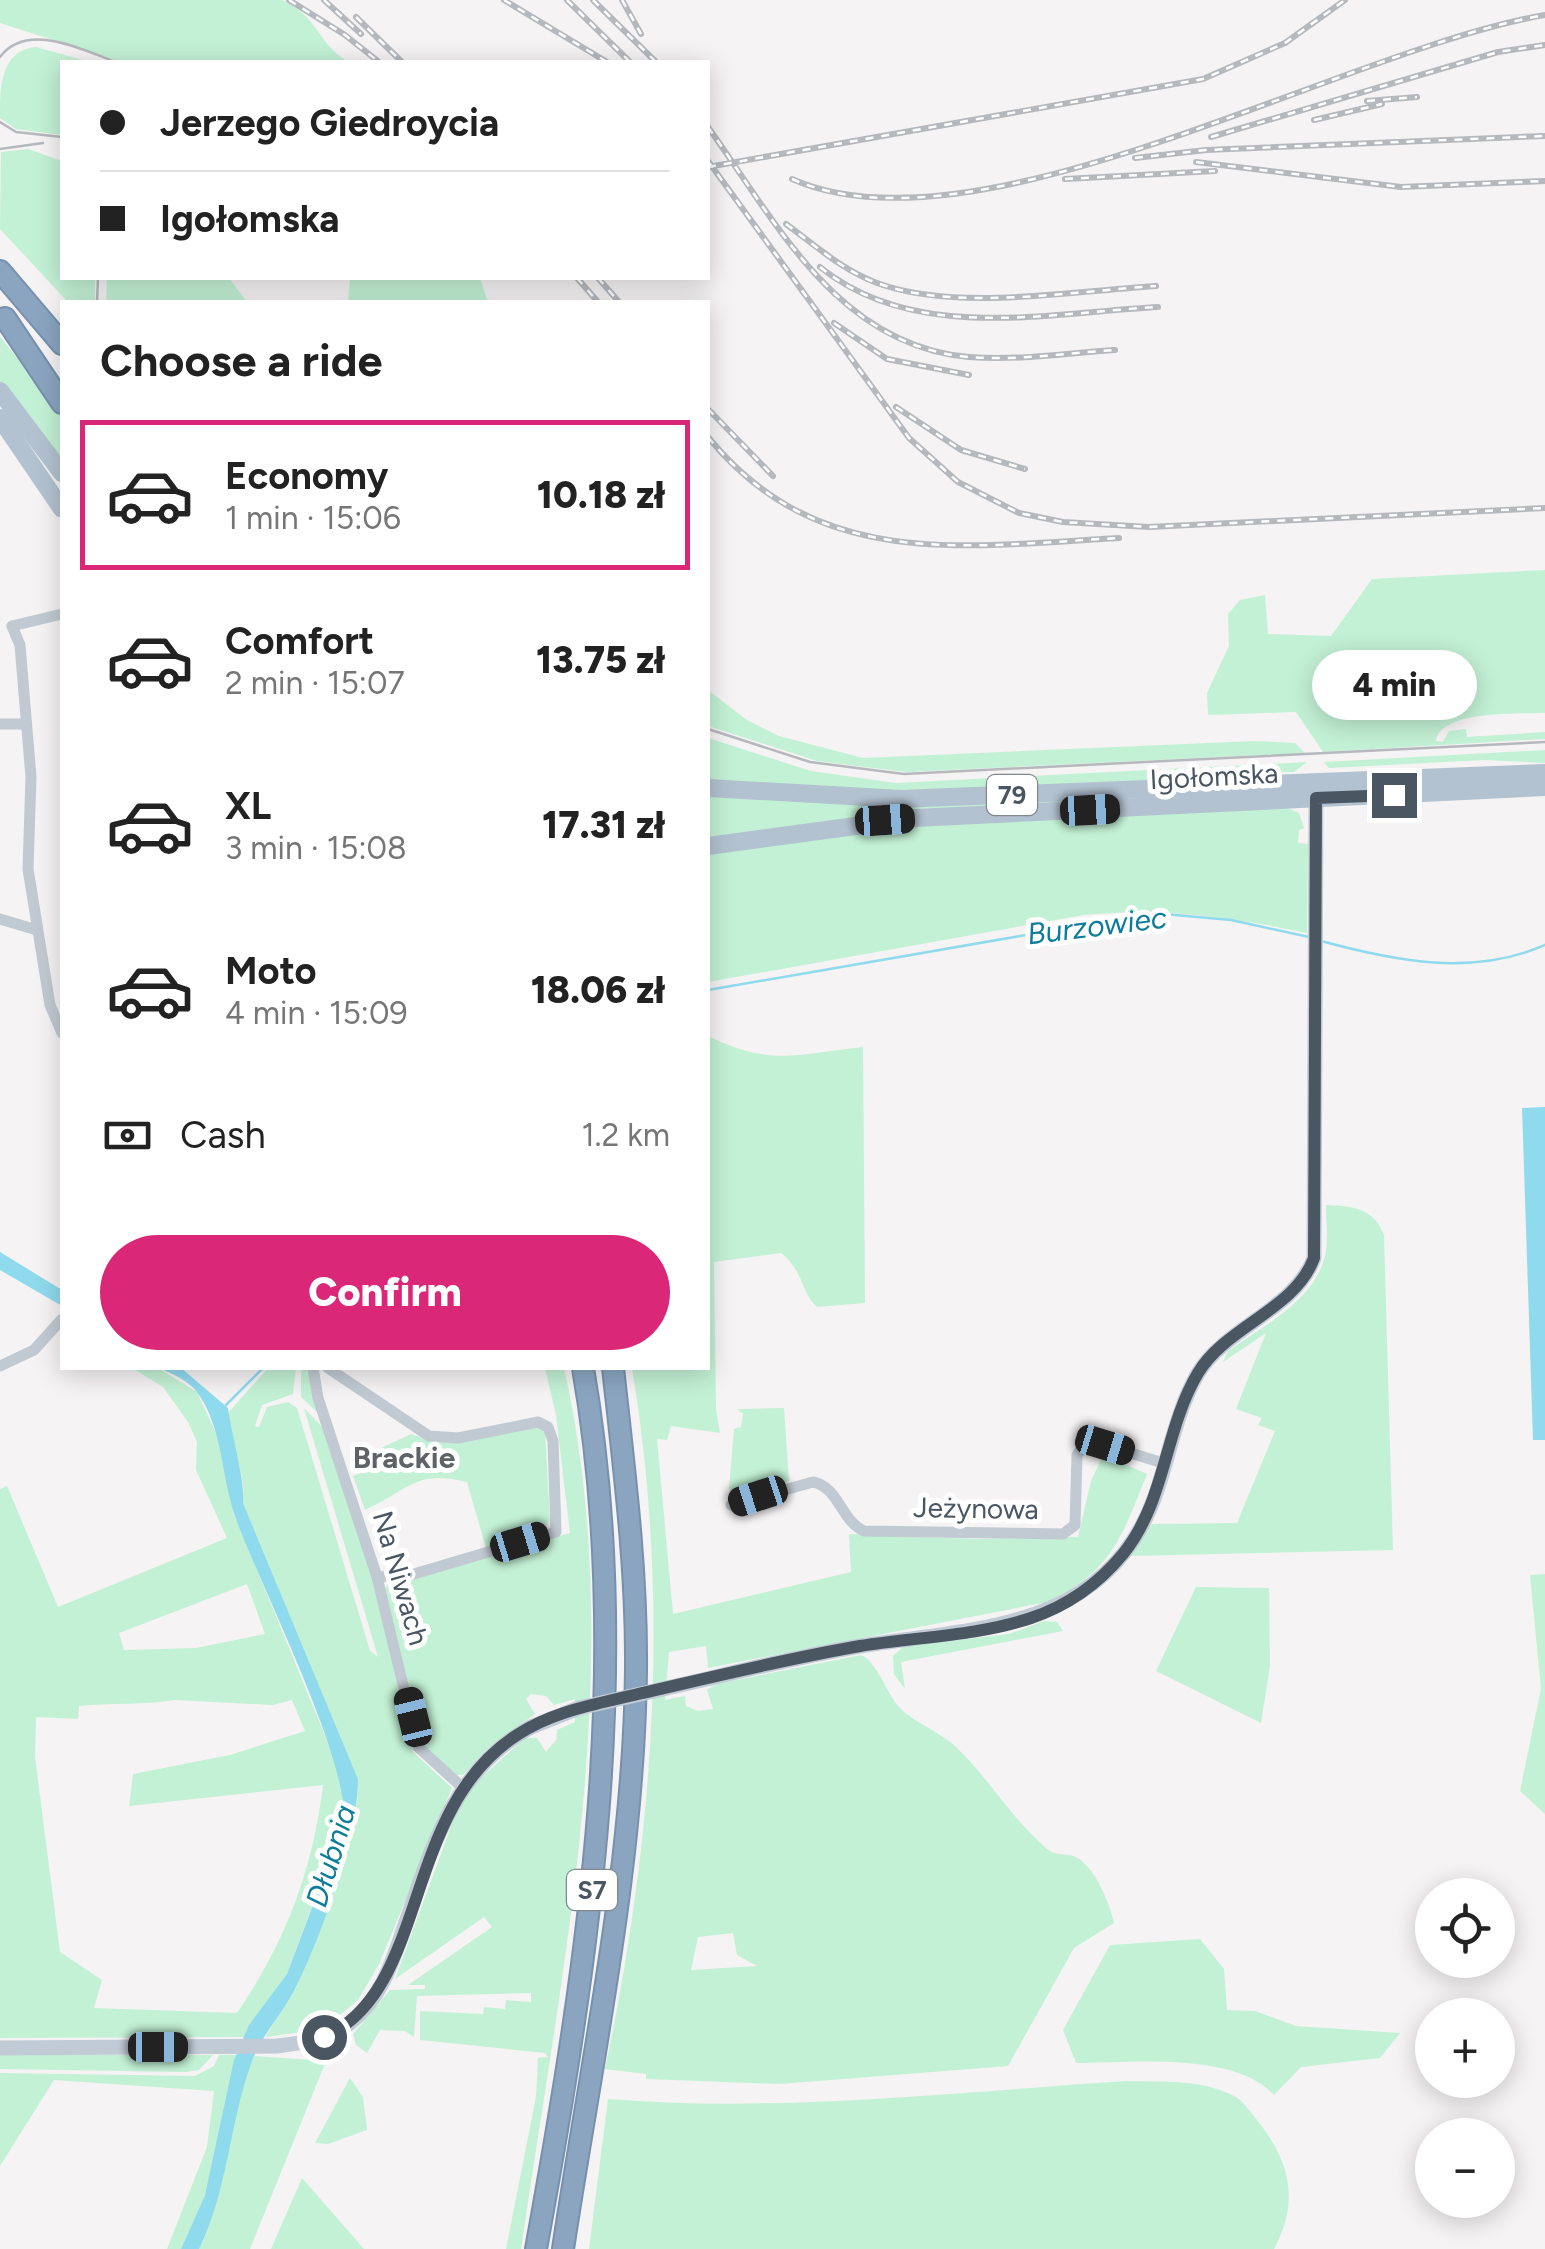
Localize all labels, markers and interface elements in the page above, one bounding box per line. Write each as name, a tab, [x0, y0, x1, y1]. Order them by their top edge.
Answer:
text: Jerzego Giedroycia	[160, 100, 499, 146]
text: Igołomska	[160, 196, 339, 242]
text: Choose a ride	[100, 333, 382, 387]
icon: car	[105, 450, 195, 540]
text: Economy	[225, 453, 388, 499]
text: 10.18 zł	[537, 472, 665, 518]
text: 1 min · 15:06	[225, 499, 401, 537]
icon: car	[105, 615, 195, 705]
text: Comfort	[225, 618, 374, 664]
text: 13.75 zł	[536, 637, 665, 683]
callout: 4 min	[1312, 650, 1476, 720]
text: 2 min · 15:07	[225, 664, 405, 702]
text: 4 min	[1353, 666, 1436, 704]
street label: Igołomska	[1149, 756, 1279, 796]
route end	[1372, 773, 1417, 818]
road number: 79	[987, 775, 1037, 815]
icon: car	[105, 780, 195, 870]
text: XL	[225, 783, 271, 829]
car	[1059, 793, 1121, 827]
text: 17.31 zł	[542, 802, 665, 848]
car	[854, 803, 916, 837]
text: 3 min · 15:08	[225, 829, 407, 867]
water label: Burzowiec	[1025, 899, 1169, 952]
icon: car	[105, 945, 195, 1035]
text: Moto	[225, 948, 317, 994]
text: 18.06 zł	[531, 967, 665, 1013]
text: 4 min · 15:09	[225, 994, 408, 1032]
icon: cash	[100, 1108, 155, 1163]
text: Cash	[180, 1112, 266, 1158]
text: 1.2 km	[582, 1116, 670, 1154]
button: Confirm	[100, 1235, 670, 1350]
car	[1072, 1422, 1138, 1468]
district label: Brackie	[353, 1439, 456, 1476]
car	[725, 1472, 791, 1520]
street label: Jeżynowa	[913, 1490, 1039, 1526]
street label: Na Niwach	[366, 1507, 436, 1649]
car	[487, 1519, 553, 1565]
car	[391, 1684, 435, 1750]
water label: Dłubnia	[298, 1800, 364, 1911]
road number: S7	[567, 1870, 617, 1910]
map controls	[1415, 1878, 1515, 2218]
button: locate	[1415, 1878, 1515, 1978]
button: +	[1415, 1998, 1515, 2098]
route start	[302, 2015, 347, 2060]
car	[128, 2032, 188, 2062]
button: −	[1415, 2118, 1515, 2218]

